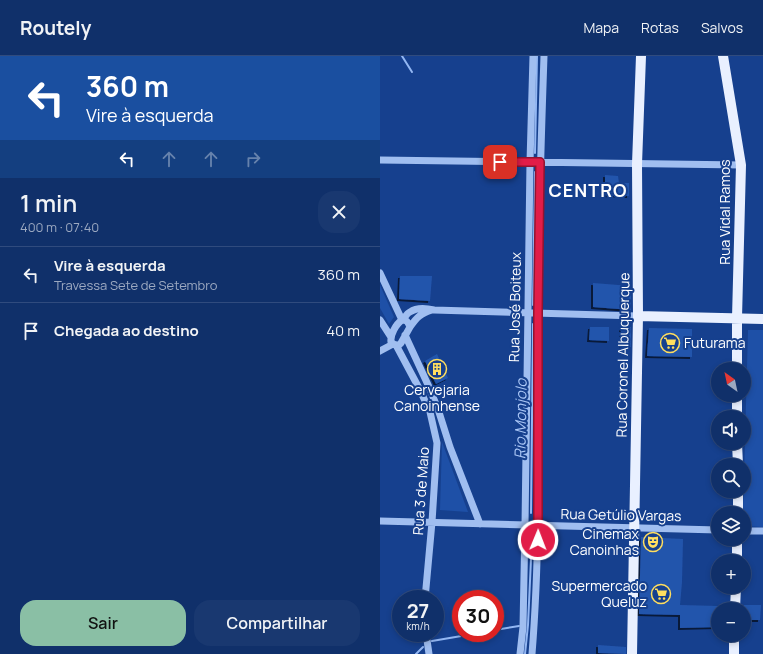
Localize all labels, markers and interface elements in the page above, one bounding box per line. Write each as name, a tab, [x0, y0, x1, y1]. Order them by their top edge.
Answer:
text: Routely	[20, 15, 91, 41]
text: Mapa	[583, 18, 619, 37]
text: Rotas	[641, 18, 679, 37]
text: Salvos	[701, 18, 743, 37]
text: 360 m	[86, 67, 169, 105]
icon: left	[20, 72, 72, 124]
text: Vire à esquerda	[86, 103, 214, 127]
pin	[483, 145, 517, 179]
icon: left	[116, 148, 138, 170]
icon: ahead	[158, 148, 180, 170]
icon: ahead	[200, 148, 222, 170]
icon: right	[242, 148, 264, 170]
icon: arrive	[489, 151, 511, 173]
street label: Rua Vidal Ramos	[715, 159, 734, 265]
district label: CENTRO	[548, 178, 628, 202]
text: 1 min	[20, 186, 77, 219]
button: close	[318, 191, 360, 233]
text: 400 m · 07:40	[20, 218, 99, 236]
street label: Rua José Boiteux	[504, 251, 525, 362]
text: Vire à esquerda	[54, 255, 166, 276]
icon: left	[20, 264, 42, 286]
text: 360 m	[318, 264, 360, 285]
street label: Rua Coronel Albuquerque	[612, 272, 633, 438]
text: Travessa Sete de Setembro	[54, 276, 218, 294]
icon: arrive	[20, 320, 42, 342]
text: Chegada ao destino	[54, 320, 199, 341]
text: 40 m	[326, 320, 360, 341]
supermarket icon: Futurama	[659, 332, 681, 354]
place label: Futurama	[684, 333, 745, 352]
building icon: Cervejaria Canoinhense	[426, 358, 448, 380]
north arrow	[711, 362, 751, 402]
map controls	[711, 362, 751, 642]
water label: Rio Monjolo	[509, 378, 532, 459]
place label: Cervejaria Canoinhense	[394, 380, 480, 415]
button: sound	[711, 410, 751, 450]
street label: Rua 3 de Maio	[408, 446, 433, 536]
button: search	[711, 458, 751, 498]
street label: Rua Getúlio Vargas	[560, 504, 682, 525]
button: layers	[711, 506, 751, 546]
position arrow	[517, 519, 559, 561]
place label: Cinemax Canoinhas	[570, 524, 640, 559]
theatre icon: Cinemax Canoinhas	[642, 531, 664, 553]
button: +	[711, 554, 751, 594]
place label: Supermercado Queluz	[552, 576, 647, 611]
supermarket icon: Supermercado Queluz	[650, 583, 672, 605]
speed limit sign: 30	[452, 590, 504, 642]
text: 27	[407, 597, 429, 624]
button: Sair	[20, 600, 186, 646]
button: Compartilhar	[194, 600, 360, 646]
button: −	[711, 602, 751, 642]
text: km/h	[406, 619, 430, 633]

